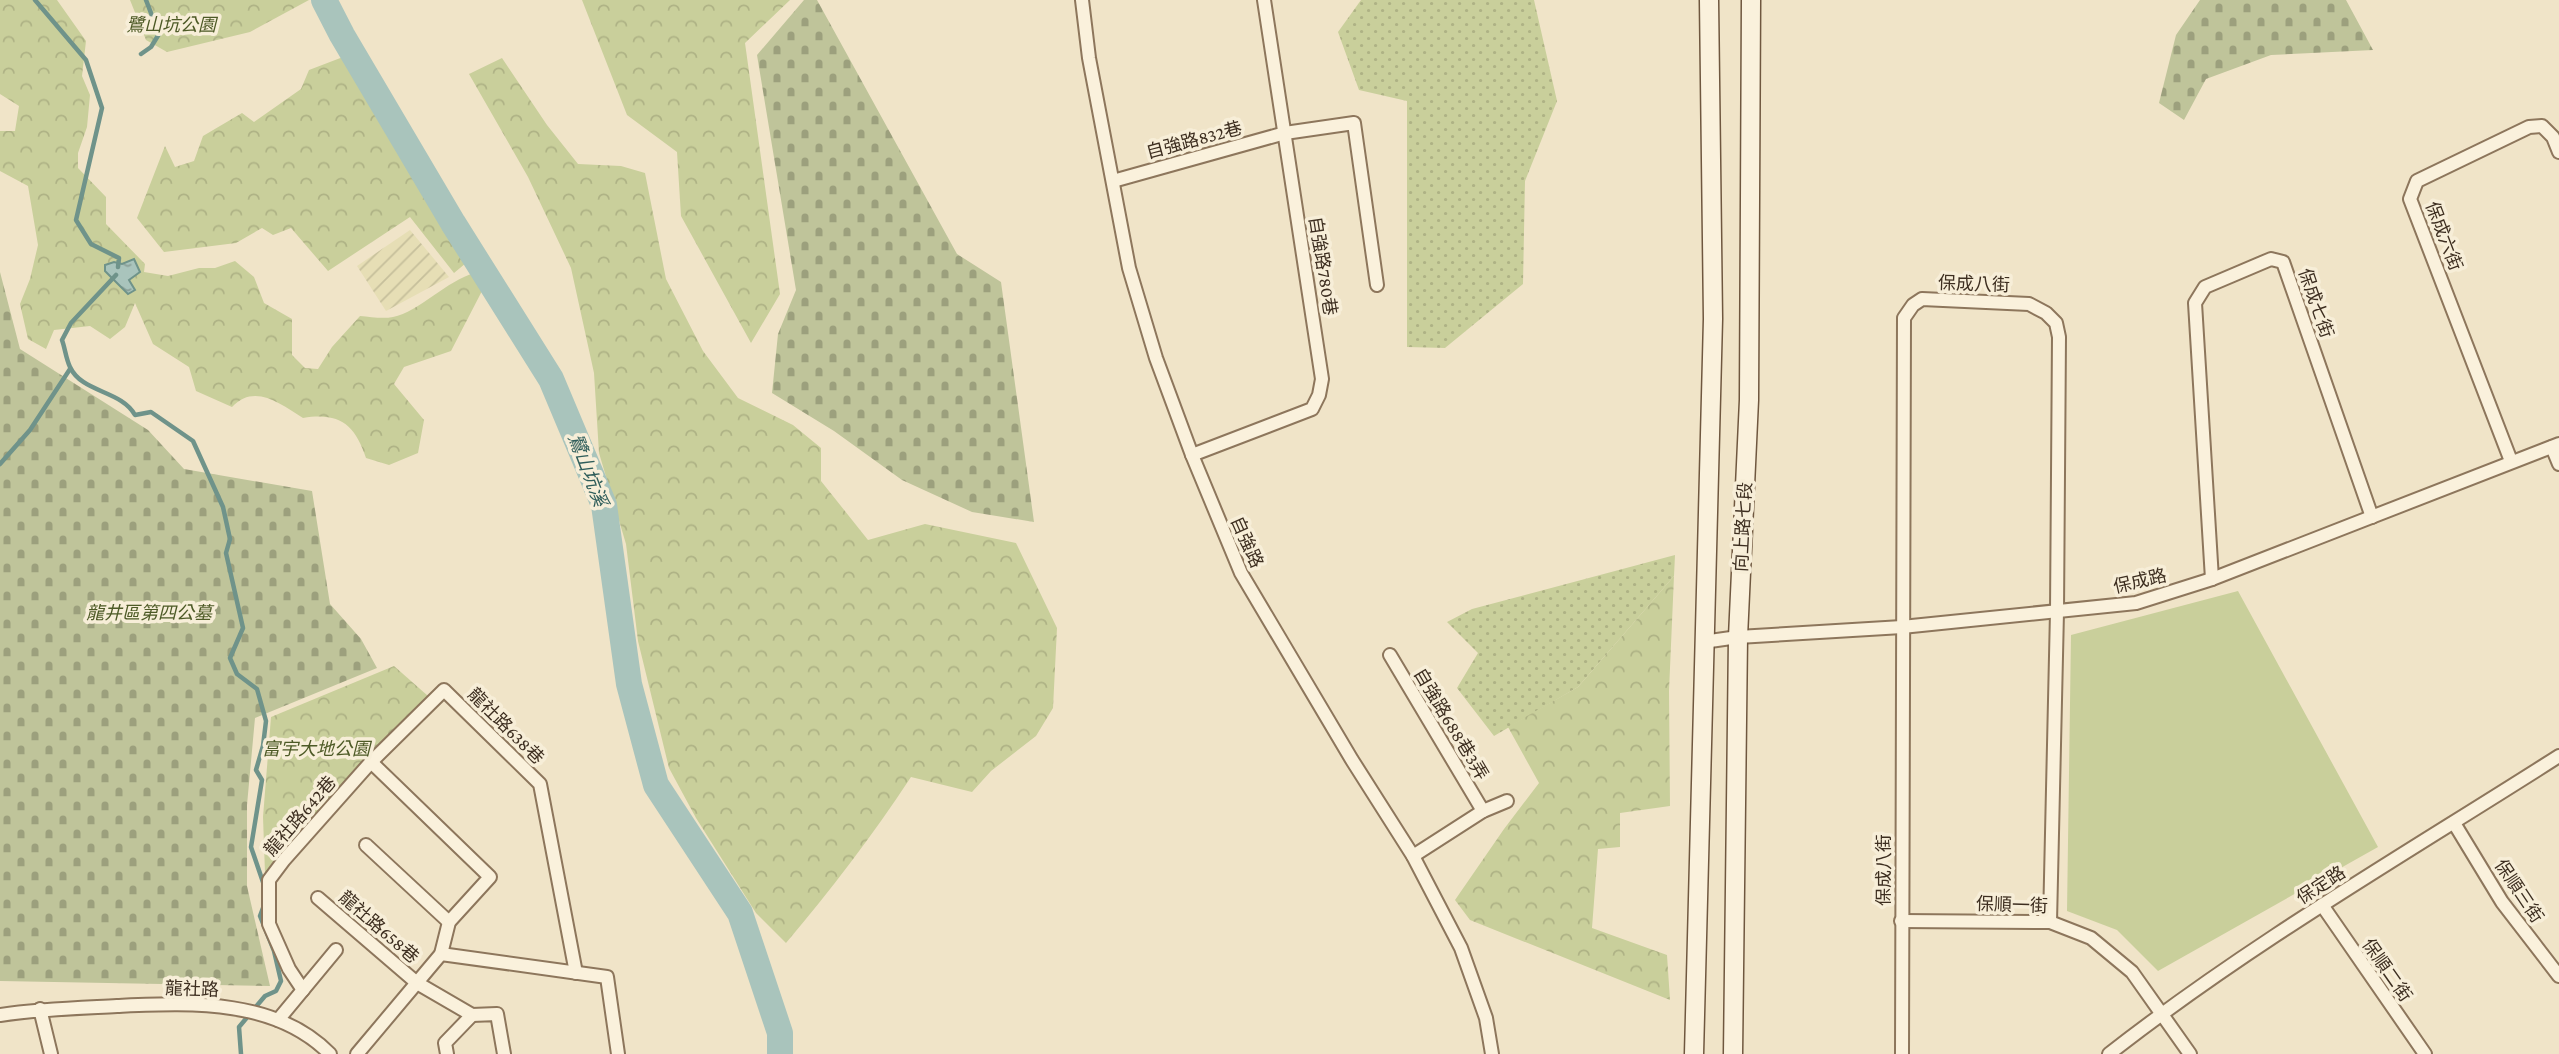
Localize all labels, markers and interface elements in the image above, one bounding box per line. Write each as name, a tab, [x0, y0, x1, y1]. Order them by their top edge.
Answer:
park label: 鷺山坑公園	[126, 15, 219, 35]
street label: 自強路832巷	[1144, 118, 1244, 162]
street label: 保成六街	[2422, 199, 2466, 273]
street label: 自強路780巷	[1305, 215, 1341, 317]
street label: 保成七街	[2295, 266, 2337, 340]
street label: 保成八街	[1938, 273, 2010, 295]
water label: 鷺山坑溪	[565, 431, 612, 512]
street label: 向上路七段	[1731, 482, 1755, 572]
street label: 自強路	[1227, 513, 1267, 571]
street label: 保成路	[2111, 565, 2169, 597]
park label: 龍井區第四公墓	[86, 603, 215, 623]
street label: 自強路688巷3弄	[1410, 664, 1492, 784]
street label: 龍社路638巷	[464, 684, 548, 768]
park label: 富宇大地公園	[262, 739, 373, 759]
street label: 龍社路642巷	[260, 772, 340, 860]
street label: 保成八街	[1874, 834, 1894, 906]
street label: 保順三街	[2491, 856, 2547, 926]
street label: 保定路	[2293, 862, 2349, 908]
street label: 龍社路658巷	[335, 887, 423, 967]
street label: 保順一街	[1976, 894, 2048, 916]
street label: 保順二街	[2358, 935, 2416, 1005]
street label: 龍社路	[165, 978, 219, 1000]

